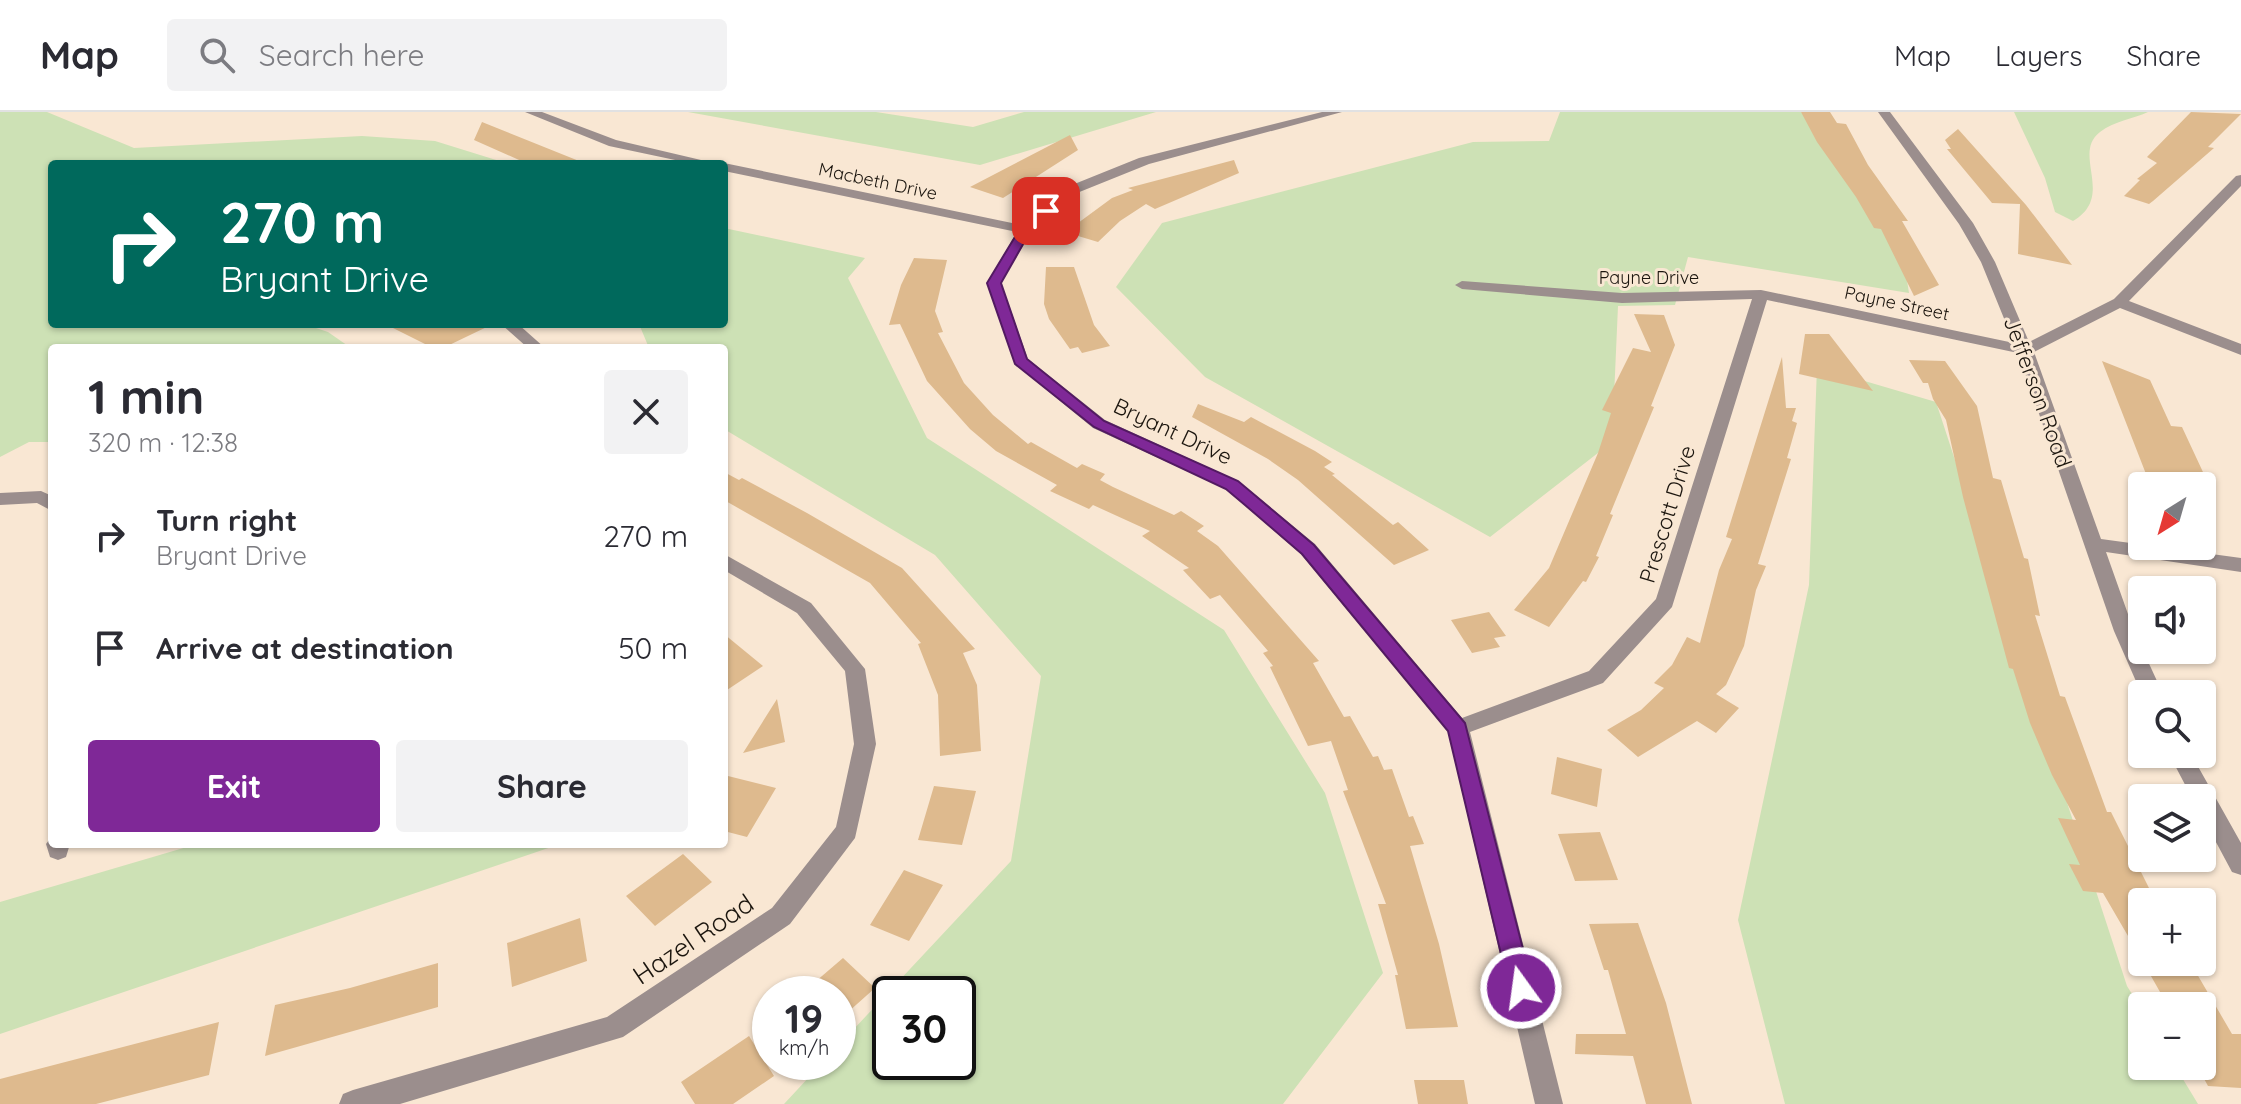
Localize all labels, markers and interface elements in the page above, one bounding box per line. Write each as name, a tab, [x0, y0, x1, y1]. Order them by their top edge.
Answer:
search box	[167, 19, 727, 91]
text: Map	[40, 31, 119, 79]
icon: search	[195, 33, 239, 77]
text: Search here	[259, 36, 424, 74]
text: Map	[1894, 38, 1951, 73]
text: Layers	[1995, 38, 2082, 73]
text: Share	[2126, 38, 2201, 73]
street label: Macbeth Drive	[817, 157, 939, 205]
pin	[1012, 177, 1080, 245]
text: 270 m	[220, 187, 384, 257]
icon: arrive	[1024, 189, 1068, 233]
icon: right	[88, 192, 192, 296]
text: Bryant Drive	[220, 256, 429, 301]
street label: Payne Drive	[1599, 266, 1699, 289]
street label: Payne Street	[1843, 281, 1951, 325]
street label: Jefferson Road	[1998, 313, 2078, 471]
text: 1 min	[88, 366, 204, 426]
button: close	[604, 370, 688, 454]
street label: Bryant Drive	[1109, 391, 1237, 471]
text: 320 m · 12:38	[88, 426, 238, 459]
street label: Prescott Drive	[1633, 442, 1701, 586]
north arrow	[2128, 472, 2216, 560]
map controls	[2128, 472, 2216, 1080]
text: Turn right	[156, 501, 297, 539]
icon: right	[88, 514, 132, 558]
text: 270 m	[603, 517, 688, 555]
text: Bryant Drive	[156, 539, 307, 572]
button: sound	[2128, 576, 2216, 664]
icon: arrive	[88, 626, 132, 670]
text: Arrive at destination	[156, 629, 454, 667]
text: 50 m	[618, 629, 688, 667]
button: search	[2128, 680, 2216, 768]
button: Exit	[88, 740, 380, 832]
button: Share	[396, 740, 688, 832]
button: layers	[2128, 784, 2216, 872]
street label: Hazel Road	[626, 886, 760, 992]
button: +	[2128, 888, 2216, 976]
position arrow	[1479, 946, 1563, 1030]
speed limit sign: 30	[872, 976, 976, 1080]
button: −	[2128, 992, 2216, 1080]
text: 19	[785, 993, 823, 1043]
text: km/h	[779, 1035, 829, 1060]

